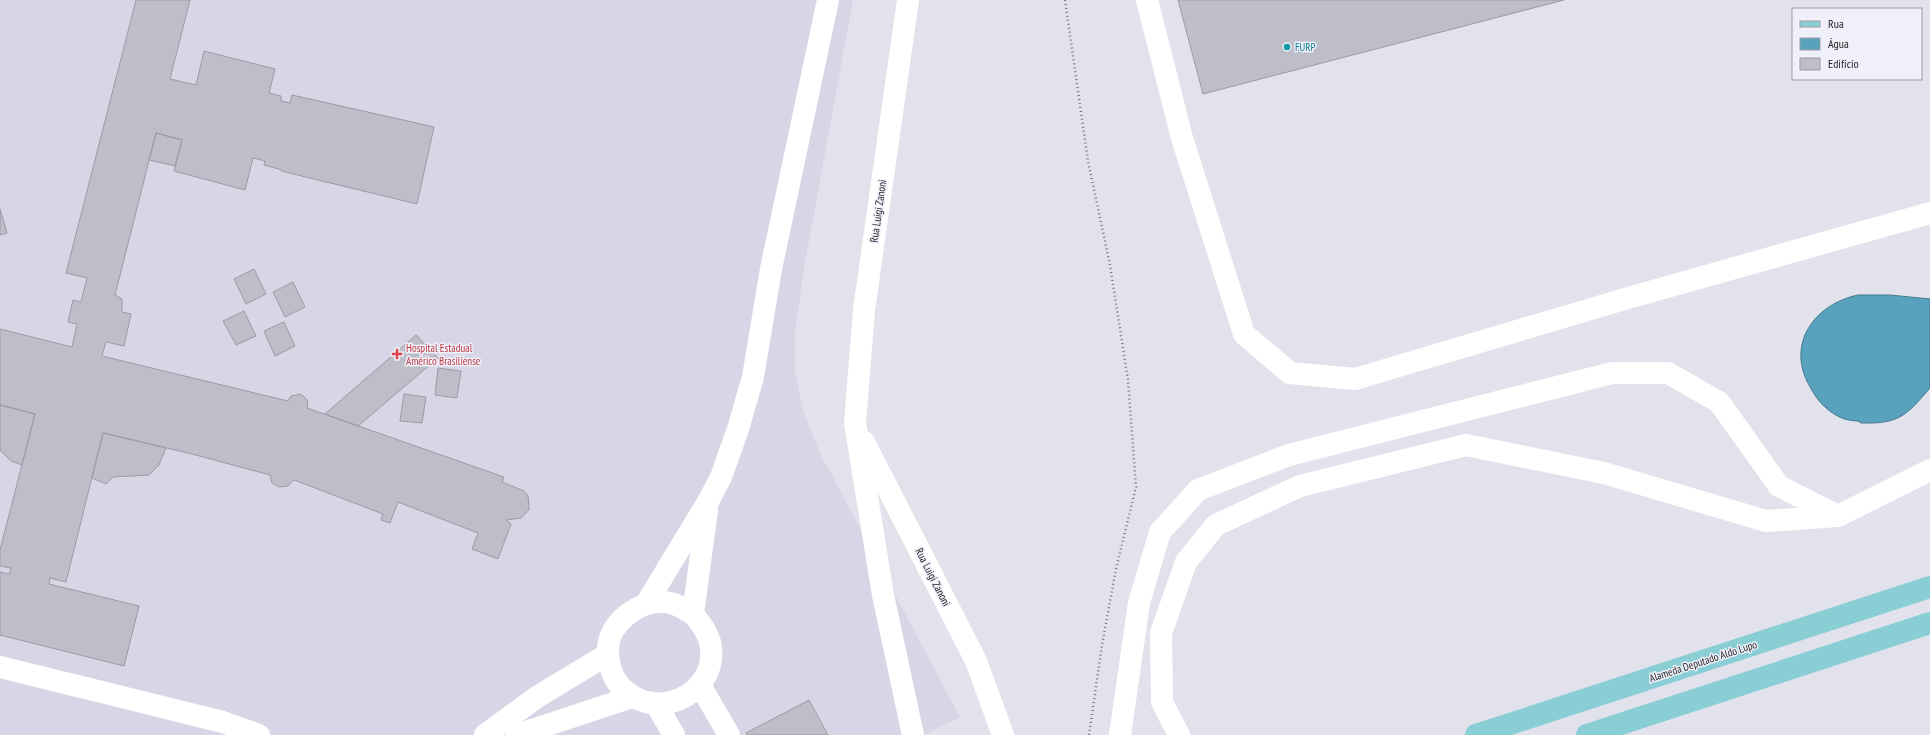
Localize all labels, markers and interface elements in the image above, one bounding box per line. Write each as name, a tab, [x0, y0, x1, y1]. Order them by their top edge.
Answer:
legend	[1792, 8, 1922, 80]
text: Rua	[1828, 16, 1844, 31]
text: Água	[1828, 36, 1849, 51]
place label: FURP	[1295, 40, 1316, 54]
marker: FURP	[1282, 42, 1292, 52]
text: Edifício	[1828, 56, 1859, 71]
street label: Rua Luigi Zanoni	[867, 179, 889, 243]
place label: Hospital Estadual Américo Brasiliense	[406, 341, 481, 368]
marker: Hospital Estadual Américo Brasiliense	[391, 348, 403, 360]
street label: Rua Luigi Zanoni	[912, 546, 954, 608]
street label: Alameda Deputado Aldo Lupo	[1647, 637, 1759, 685]

